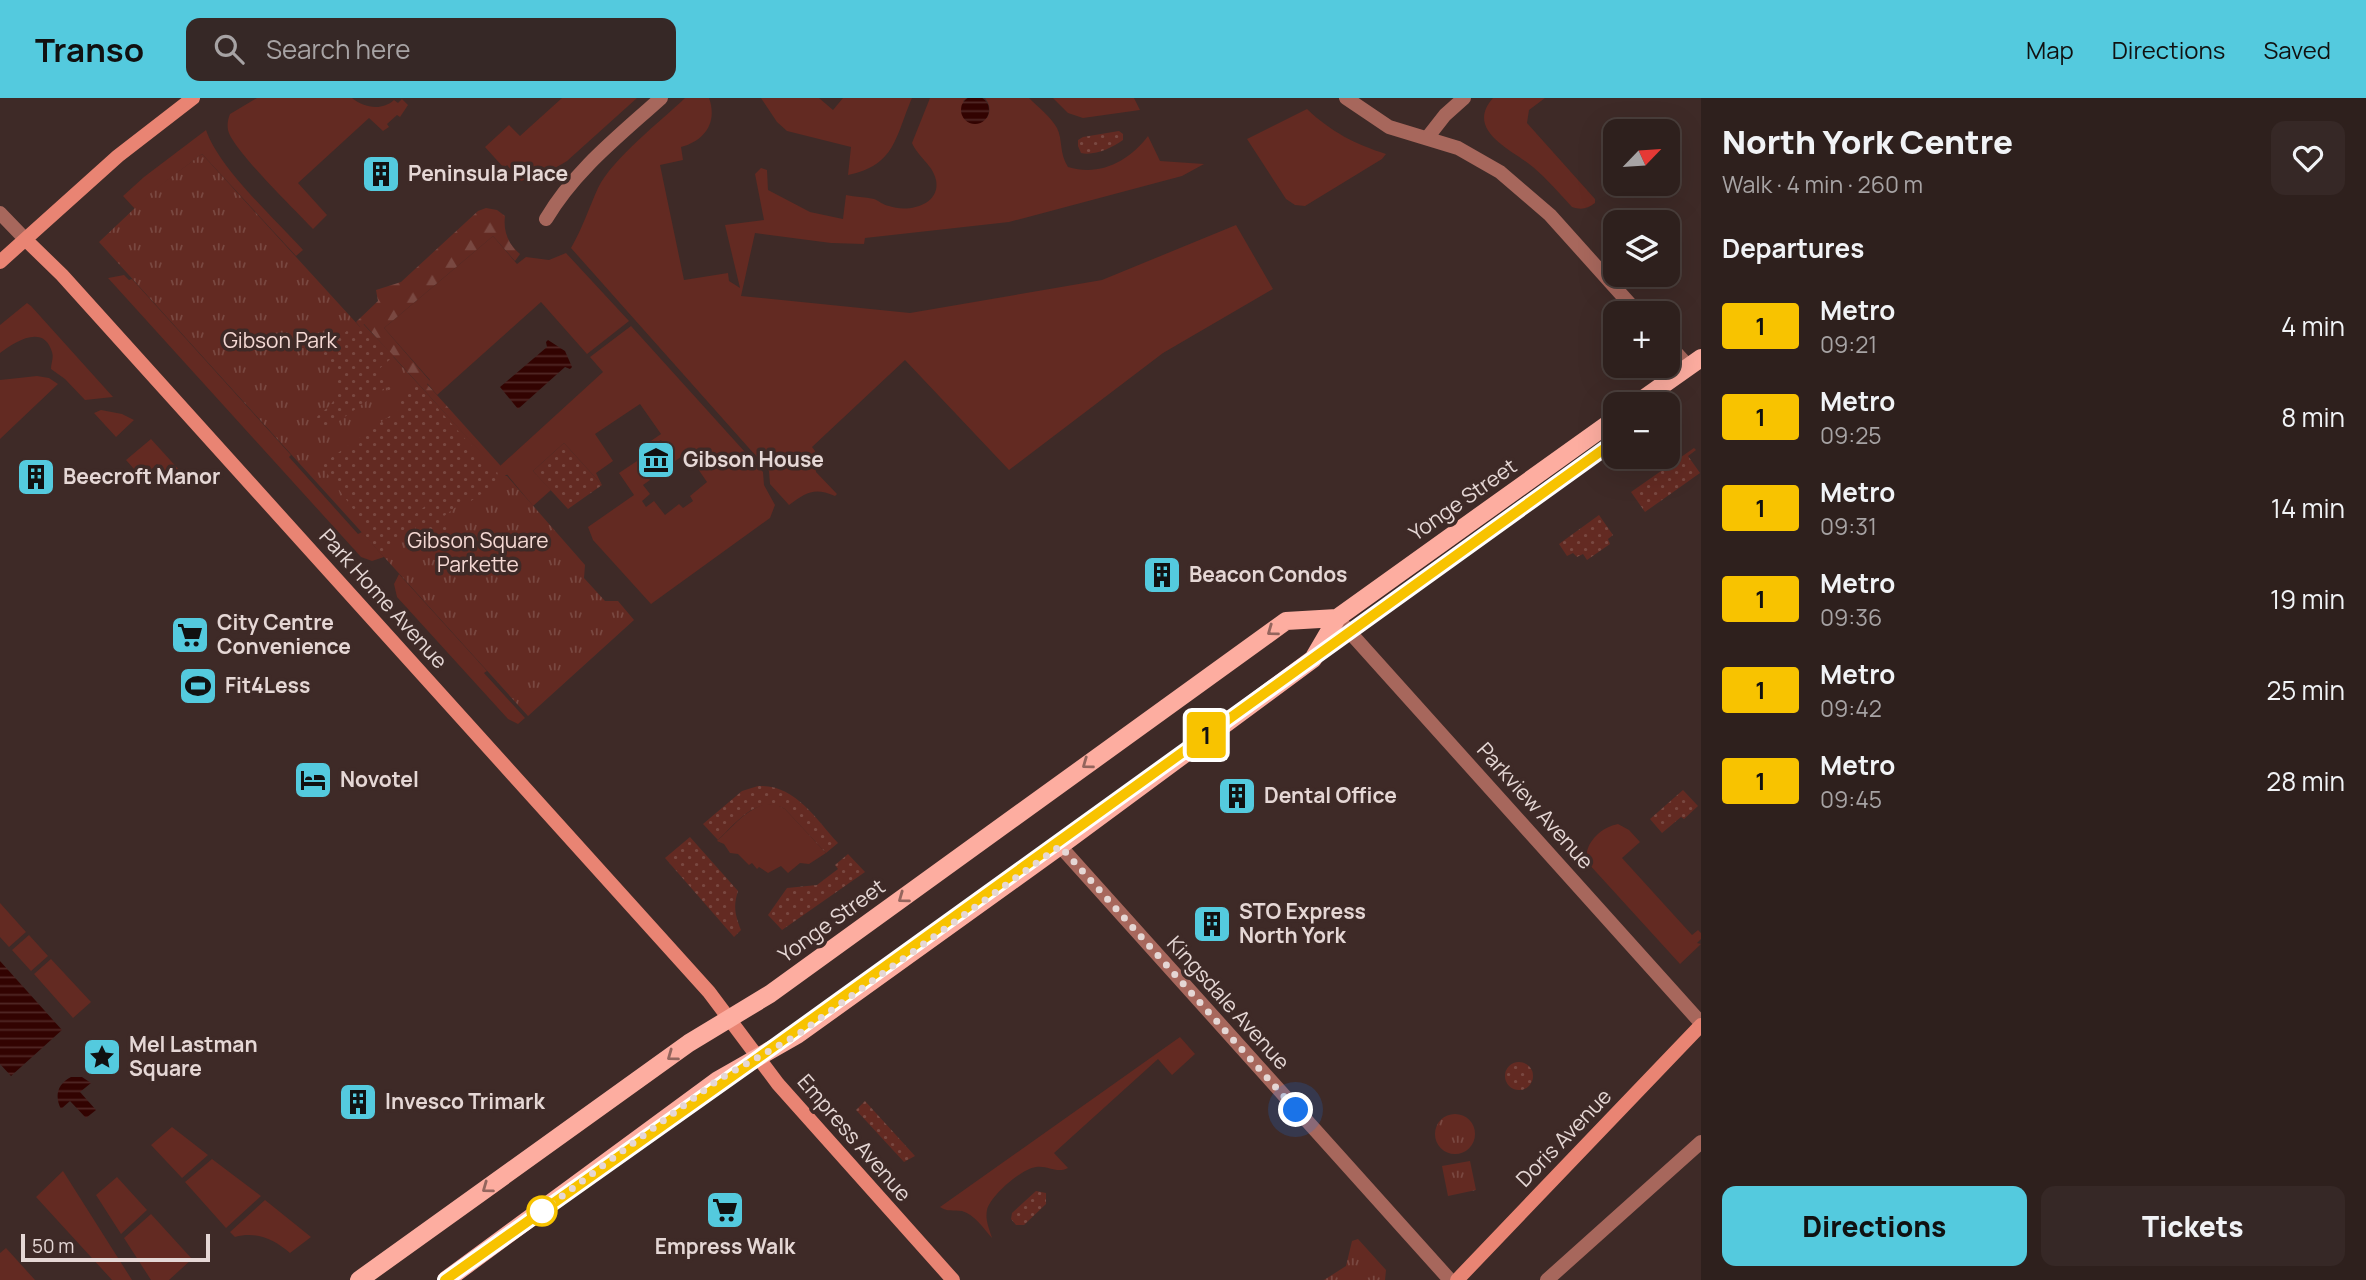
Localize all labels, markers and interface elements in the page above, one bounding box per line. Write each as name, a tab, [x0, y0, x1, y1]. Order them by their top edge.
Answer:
search box	[186, 18, 676, 81]
text: Transo	[35, 27, 144, 72]
icon: search	[210, 30, 248, 68]
text: Search here	[266, 31, 411, 67]
text: Map	[2026, 33, 2074, 66]
text: Directions	[2112, 33, 2225, 66]
text: Saved	[2263, 33, 2331, 66]
north arrow	[1603, 119, 1680, 196]
map controls	[1603, 119, 1680, 469]
text: North York Centre	[1722, 119, 2013, 164]
button: heart	[2271, 121, 2345, 195]
building icon: Peninsula Place	[360, 153, 402, 195]
place label: Peninsula Place	[408, 159, 568, 187]
text: Walk · 4 min · 260 m	[1722, 168, 1923, 200]
button: layers	[1603, 210, 1680, 287]
text: Departures	[1722, 230, 1864, 266]
text: Metro	[1820, 292, 1895, 328]
button: +	[1603, 301, 1680, 378]
text: 4 min	[2281, 308, 2345, 344]
text: 1	[1755, 309, 1766, 342]
park label: Gibson Park	[223, 326, 338, 354]
text: 09:21	[1820, 328, 1877, 360]
text: Metro	[1820, 383, 1895, 419]
button: −	[1603, 392, 1680, 469]
text: 8 min	[2281, 399, 2345, 435]
text: 1	[1755, 400, 1766, 433]
text: 09:25	[1820, 419, 1882, 451]
museum icon: Gibson House	[635, 439, 677, 481]
place label: Gibson House	[683, 445, 824, 473]
street label: Yonge Street	[1403, 452, 1522, 547]
building icon: Beecroft Manor	[15, 456, 57, 498]
place label: Beecroft Manor	[63, 462, 220, 490]
text: Metro	[1820, 474, 1895, 510]
text: 14 min	[2271, 490, 2345, 526]
text: 1	[1755, 491, 1766, 524]
text: 09:31	[1820, 510, 1877, 542]
street label: Park Home Avenue	[313, 522, 454, 674]
park label: Gibson Square Parkette	[407, 526, 549, 578]
building icon: Beacon Condos	[1141, 554, 1183, 596]
place label: Beacon Condos	[1189, 560, 1347, 588]
text: Metro	[1820, 565, 1895, 601]
text: 19 min	[2270, 581, 2345, 617]
text: 1	[1755, 582, 1766, 615]
text: 09:36	[1820, 601, 1882, 633]
place label: City Centre Convenience	[217, 608, 351, 660]
supermarket icon: City Centre Convenience	[169, 614, 211, 656]
one-way arrow	[1267, 623, 1280, 635]
text: Metro	[1820, 656, 1895, 692]
sports icon: Fit4Less	[177, 665, 219, 707]
place label: Fit4Less	[225, 671, 310, 699]
text: 25 min	[2266, 672, 2345, 708]
text: 1	[1755, 673, 1766, 706]
text: 09:42	[1820, 692, 1882, 724]
line badge: 1	[1183, 712, 1229, 758]
text: 1	[1201, 718, 1211, 751]
street label: Parkview Avenue	[1471, 736, 1600, 875]
text: Metro	[1820, 747, 1895, 783]
one-way arrow	[1082, 756, 1095, 769]
hotel icon: Novotel	[292, 759, 334, 801]
text: 28 min	[2266, 763, 2345, 799]
text: 1	[1755, 764, 1766, 797]
place label: Novotel	[340, 765, 419, 793]
building icon: Dental Office	[1216, 775, 1258, 817]
place label: Dental Office	[1264, 781, 1397, 809]
text: 09:45	[1820, 783, 1882, 815]
street label: Yonge Street	[772, 872, 890, 968]
one-way arrow	[898, 890, 911, 902]
place label: STO Express North York	[1239, 897, 1366, 949]
building icon: STO Express North York	[1191, 903, 1233, 945]
street label: Kingsdale Avenue	[1161, 930, 1296, 1075]
place label: Mel Lastman Square	[129, 1030, 258, 1082]
place icon: Mel Lastman Square	[81, 1036, 123, 1078]
one-way arrow	[667, 1047, 680, 1060]
street label: Empress Avenue	[792, 1068, 918, 1207]
building icon: Invesco Trimark	[337, 1081, 379, 1123]
street label: Doris Avenue	[1509, 1082, 1617, 1192]
place label: Invesco Trimark	[385, 1087, 545, 1115]
your location	[1278, 1092, 1313, 1127]
one-way arrow	[482, 1180, 495, 1192]
button: Directions	[1722, 1186, 2027, 1266]
button: Tickets	[2041, 1186, 2345, 1266]
supermarket icon: Empress Walk	[704, 1189, 746, 1231]
unlabelled marker	[527, 1196, 557, 1226]
scale bar	[21, 1231, 210, 1263]
place label: Empress Walk	[655, 1232, 796, 1260]
text: 50 m	[32, 1233, 74, 1259]

